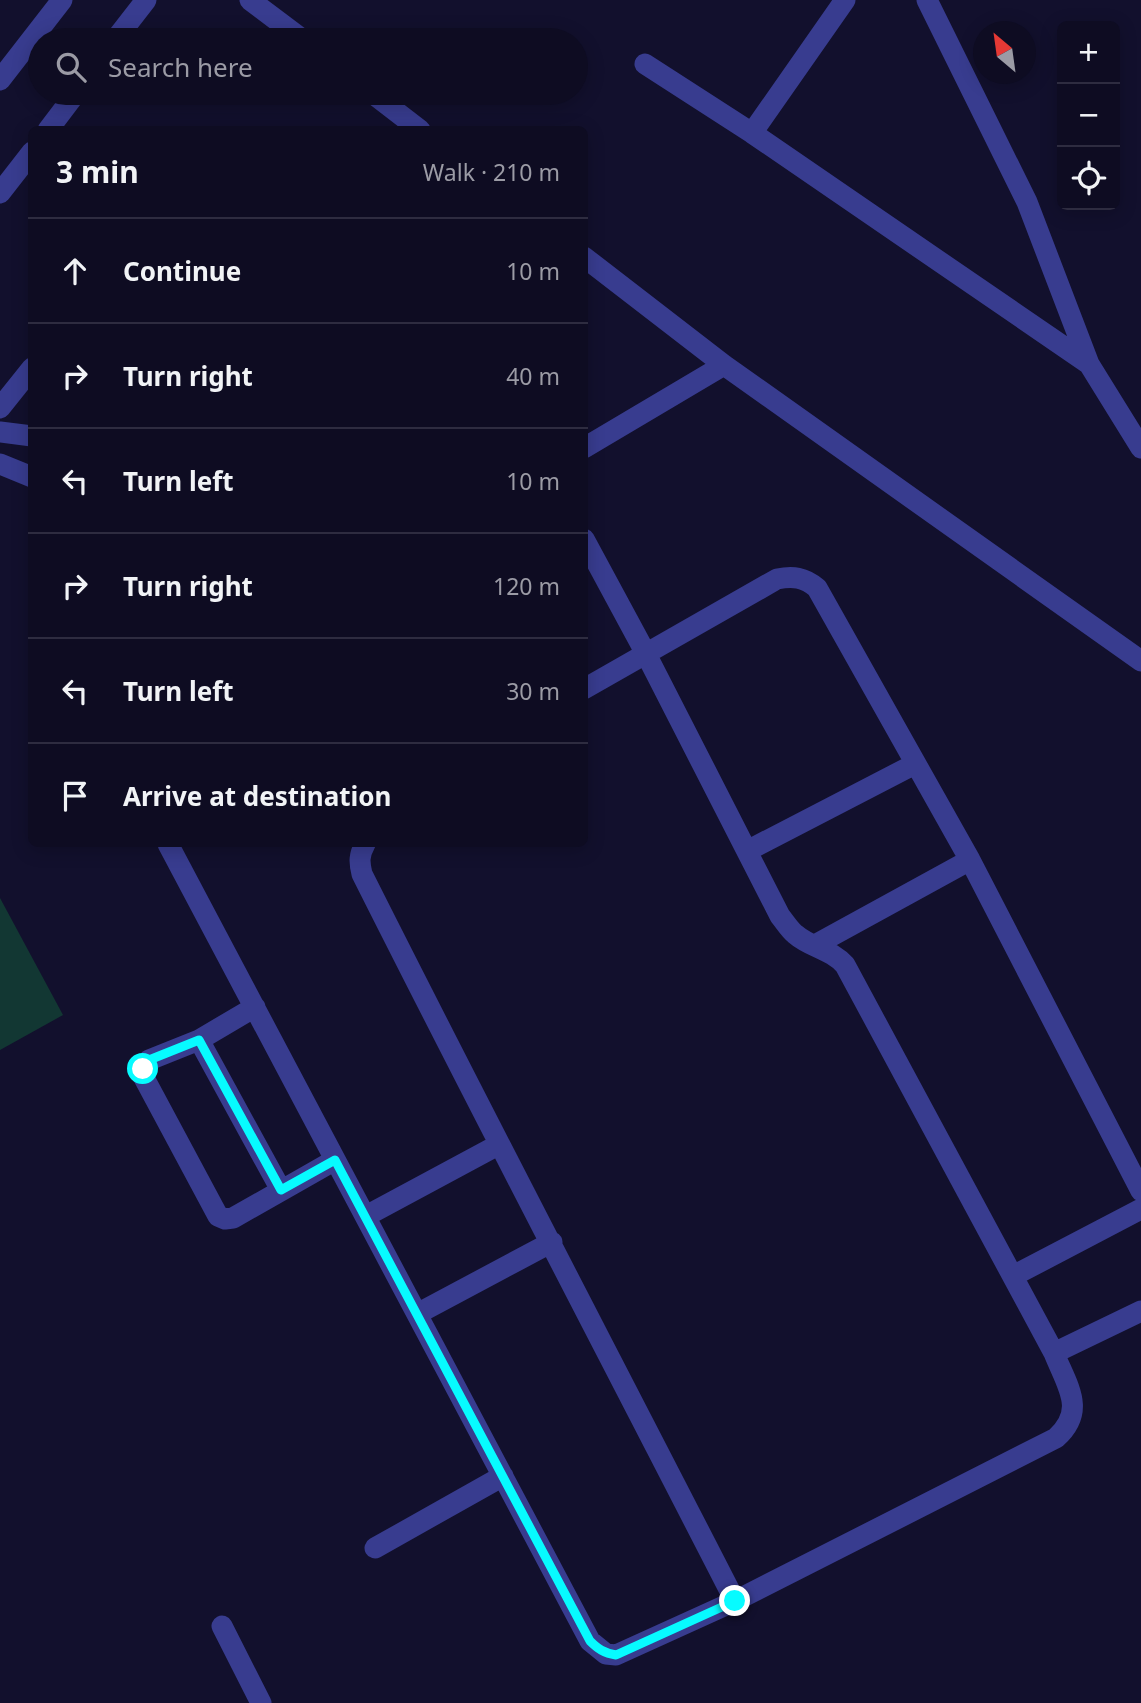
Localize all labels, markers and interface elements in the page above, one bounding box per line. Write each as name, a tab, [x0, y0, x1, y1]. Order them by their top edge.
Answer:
north arrow	[973, 21, 1036, 84]
map controls	[1057, 21, 1120, 210]
button: +	[1057, 21, 1120, 84]
search box	[28, 28, 588, 105]
icon: search	[52, 48, 90, 86]
text: Search here	[108, 49, 253, 85]
button: −	[1057, 84, 1120, 147]
button: locate	[1057, 147, 1120, 210]
text: 3 min	[56, 151, 139, 192]
text: Walk · 210 m	[423, 156, 560, 188]
icon: ahead	[56, 252, 94, 290]
text: Continue	[123, 253, 241, 289]
text: 10 m	[506, 255, 560, 287]
icon: right	[56, 357, 94, 395]
text: Turn right	[123, 358, 253, 394]
text: 40 m	[506, 360, 560, 392]
icon: left	[56, 462, 94, 500]
text: Turn left	[123, 463, 234, 499]
text: 10 m	[506, 465, 560, 497]
icon: right	[56, 567, 94, 605]
text: Turn right	[123, 568, 253, 604]
text: 120 m	[493, 570, 560, 602]
icon: left	[56, 672, 94, 710]
text: Turn left	[123, 673, 234, 709]
text: 30 m	[506, 675, 560, 707]
icon: arrive	[56, 777, 94, 815]
text: Arrive at destination	[123, 778, 392, 814]
route start	[127, 1053, 158, 1084]
route end	[719, 1585, 750, 1616]

